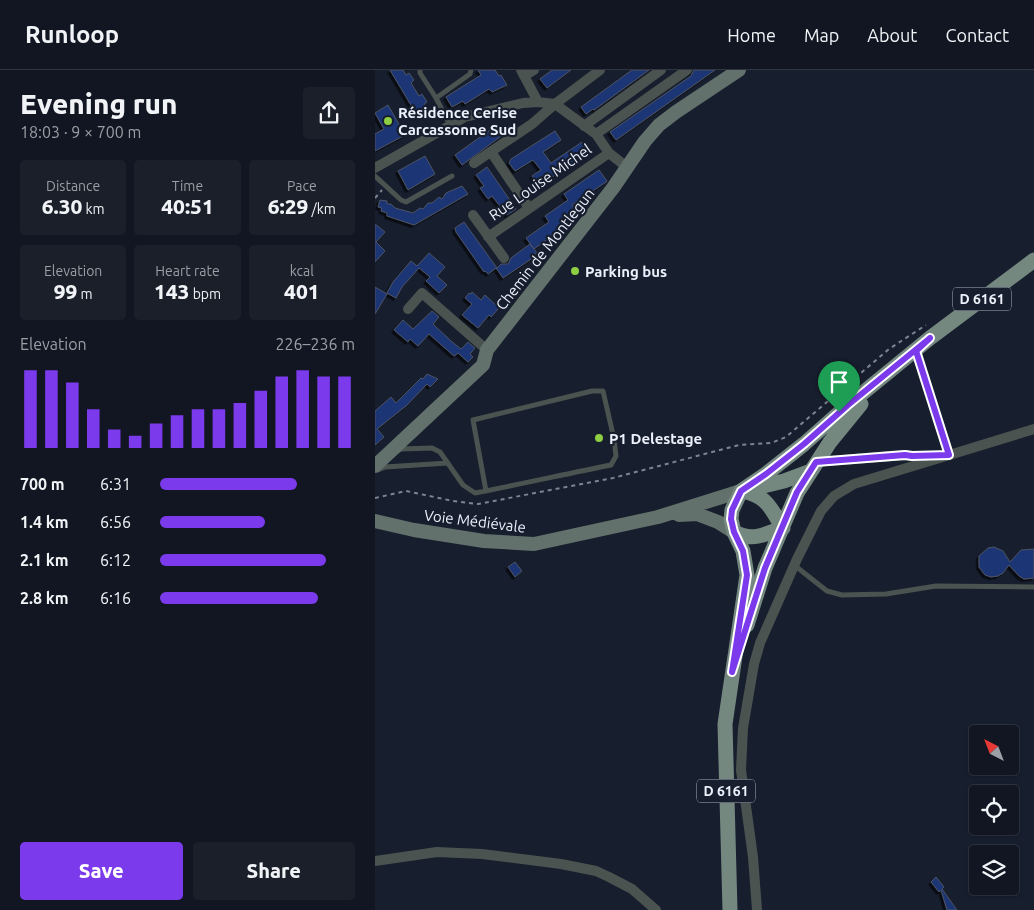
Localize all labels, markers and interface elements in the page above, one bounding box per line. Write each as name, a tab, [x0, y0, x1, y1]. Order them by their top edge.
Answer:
text: Runloop	[25, 21, 119, 48]
text: Home	[727, 25, 776, 45]
text: Map	[804, 25, 839, 45]
text: About	[867, 25, 917, 45]
text: Contact	[945, 25, 1009, 45]
button: share	[303, 87, 355, 139]
text: Evening run	[20, 88, 178, 119]
place label: Résidence Cerise Carcassonne Sud	[398, 104, 517, 138]
marker: Résidence Cerise Carcassonne Sud	[382, 115, 394, 127]
text: 18:03 · 9 × 700 m	[20, 123, 141, 141]
street label: Rue Louise Michel	[486, 140, 594, 224]
text: Distance	[46, 178, 100, 194]
text: Time	[172, 178, 203, 194]
text: Pace	[287, 178, 317, 194]
street label: Chemin de Montlegun	[492, 185, 598, 313]
text: 6.30	[42, 194, 82, 218]
text: 40:51	[161, 194, 214, 218]
text: 6:29	[268, 194, 308, 218]
text: km	[82, 201, 105, 217]
text: /km	[308, 201, 336, 217]
text: Elevation	[44, 263, 102, 279]
text: Heart rate	[155, 263, 220, 279]
text: kcal	[290, 263, 314, 279]
place label: Parking bus	[585, 263, 667, 280]
marker: Parking bus	[569, 265, 581, 277]
text: 99	[54, 279, 77, 303]
text: 143	[154, 279, 189, 303]
text: 401	[284, 279, 320, 303]
text: m	[77, 286, 93, 302]
text: bpm	[189, 286, 221, 302]
road number: D 6161	[953, 288, 1011, 310]
text: Elevation	[20, 335, 87, 353]
text: 226–236 m	[275, 335, 355, 353]
pin	[818, 361, 860, 412]
icon: arrive	[825, 368, 853, 396]
place label: P1 Delestage	[609, 430, 702, 447]
marker: P1 Delestage	[593, 432, 605, 444]
text: 700 m	[20, 475, 65, 493]
text: 6:31	[100, 475, 131, 493]
street label: Voie Médiévale	[423, 506, 527, 536]
text: 1.4 km	[20, 513, 69, 531]
text: 6:56	[100, 513, 131, 531]
text: 2.1 km	[20, 551, 69, 569]
text: 6:12	[100, 551, 131, 569]
text: 2.8 km	[20, 589, 69, 607]
text: 6:16	[100, 589, 131, 607]
north arrow	[969, 725, 1019, 775]
map controls	[969, 725, 1019, 895]
road number: D 6161	[697, 779, 755, 802]
button: locate	[969, 785, 1019, 835]
button: Save	[20, 842, 183, 900]
button: Share	[193, 842, 355, 900]
button: layers	[969, 845, 1019, 895]

